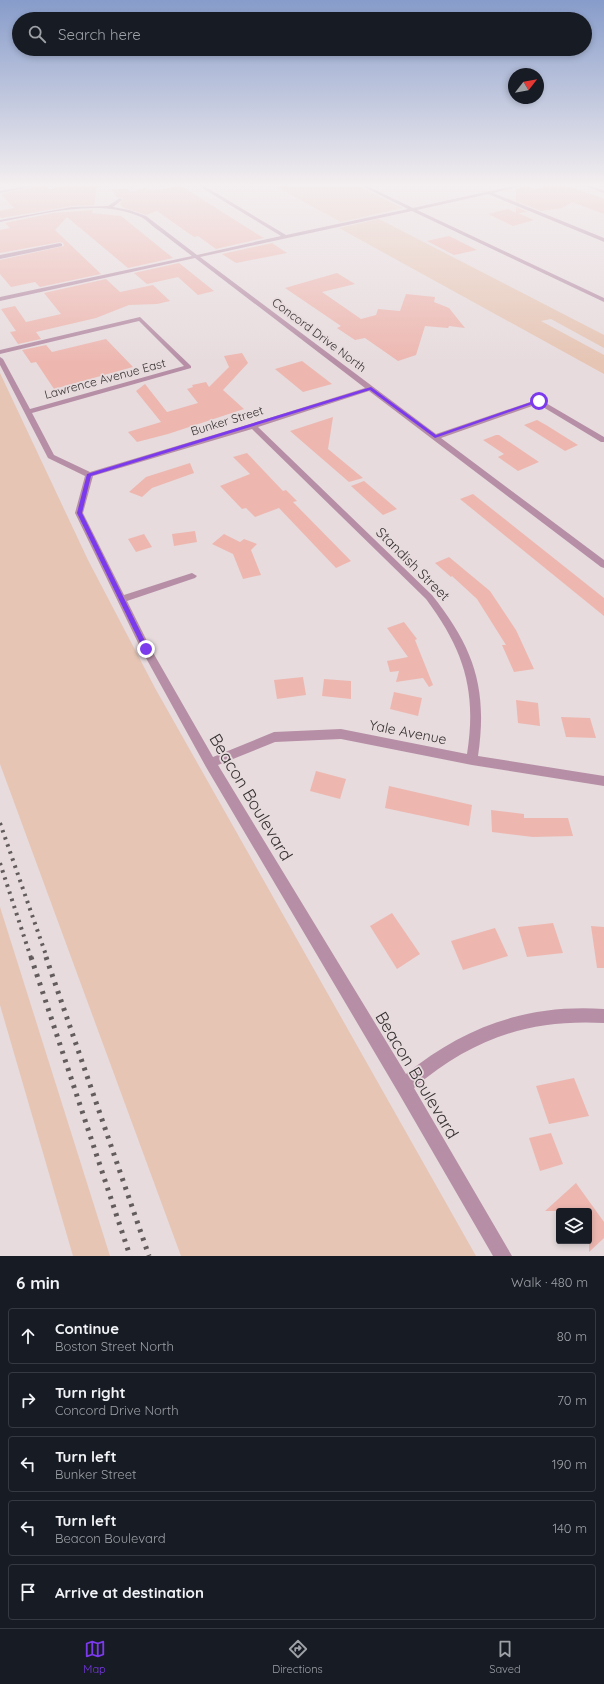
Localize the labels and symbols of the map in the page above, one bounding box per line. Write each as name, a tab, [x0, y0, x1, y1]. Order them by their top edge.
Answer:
north arrow	[508, 68, 544, 104]
street label: Concord Drive North	[269, 294, 369, 375]
street label: Lawrence Avenue East	[43, 355, 167, 402]
route start	[530, 392, 548, 410]
street label: Bunker Street	[189, 402, 265, 439]
street label: Standish Street	[372, 523, 454, 605]
route end	[137, 640, 155, 658]
street label: Yale Avenue	[368, 716, 448, 748]
street label: Beacon Boulevard	[205, 729, 298, 864]
street label: Beacon Boulevard	[371, 1007, 464, 1142]

